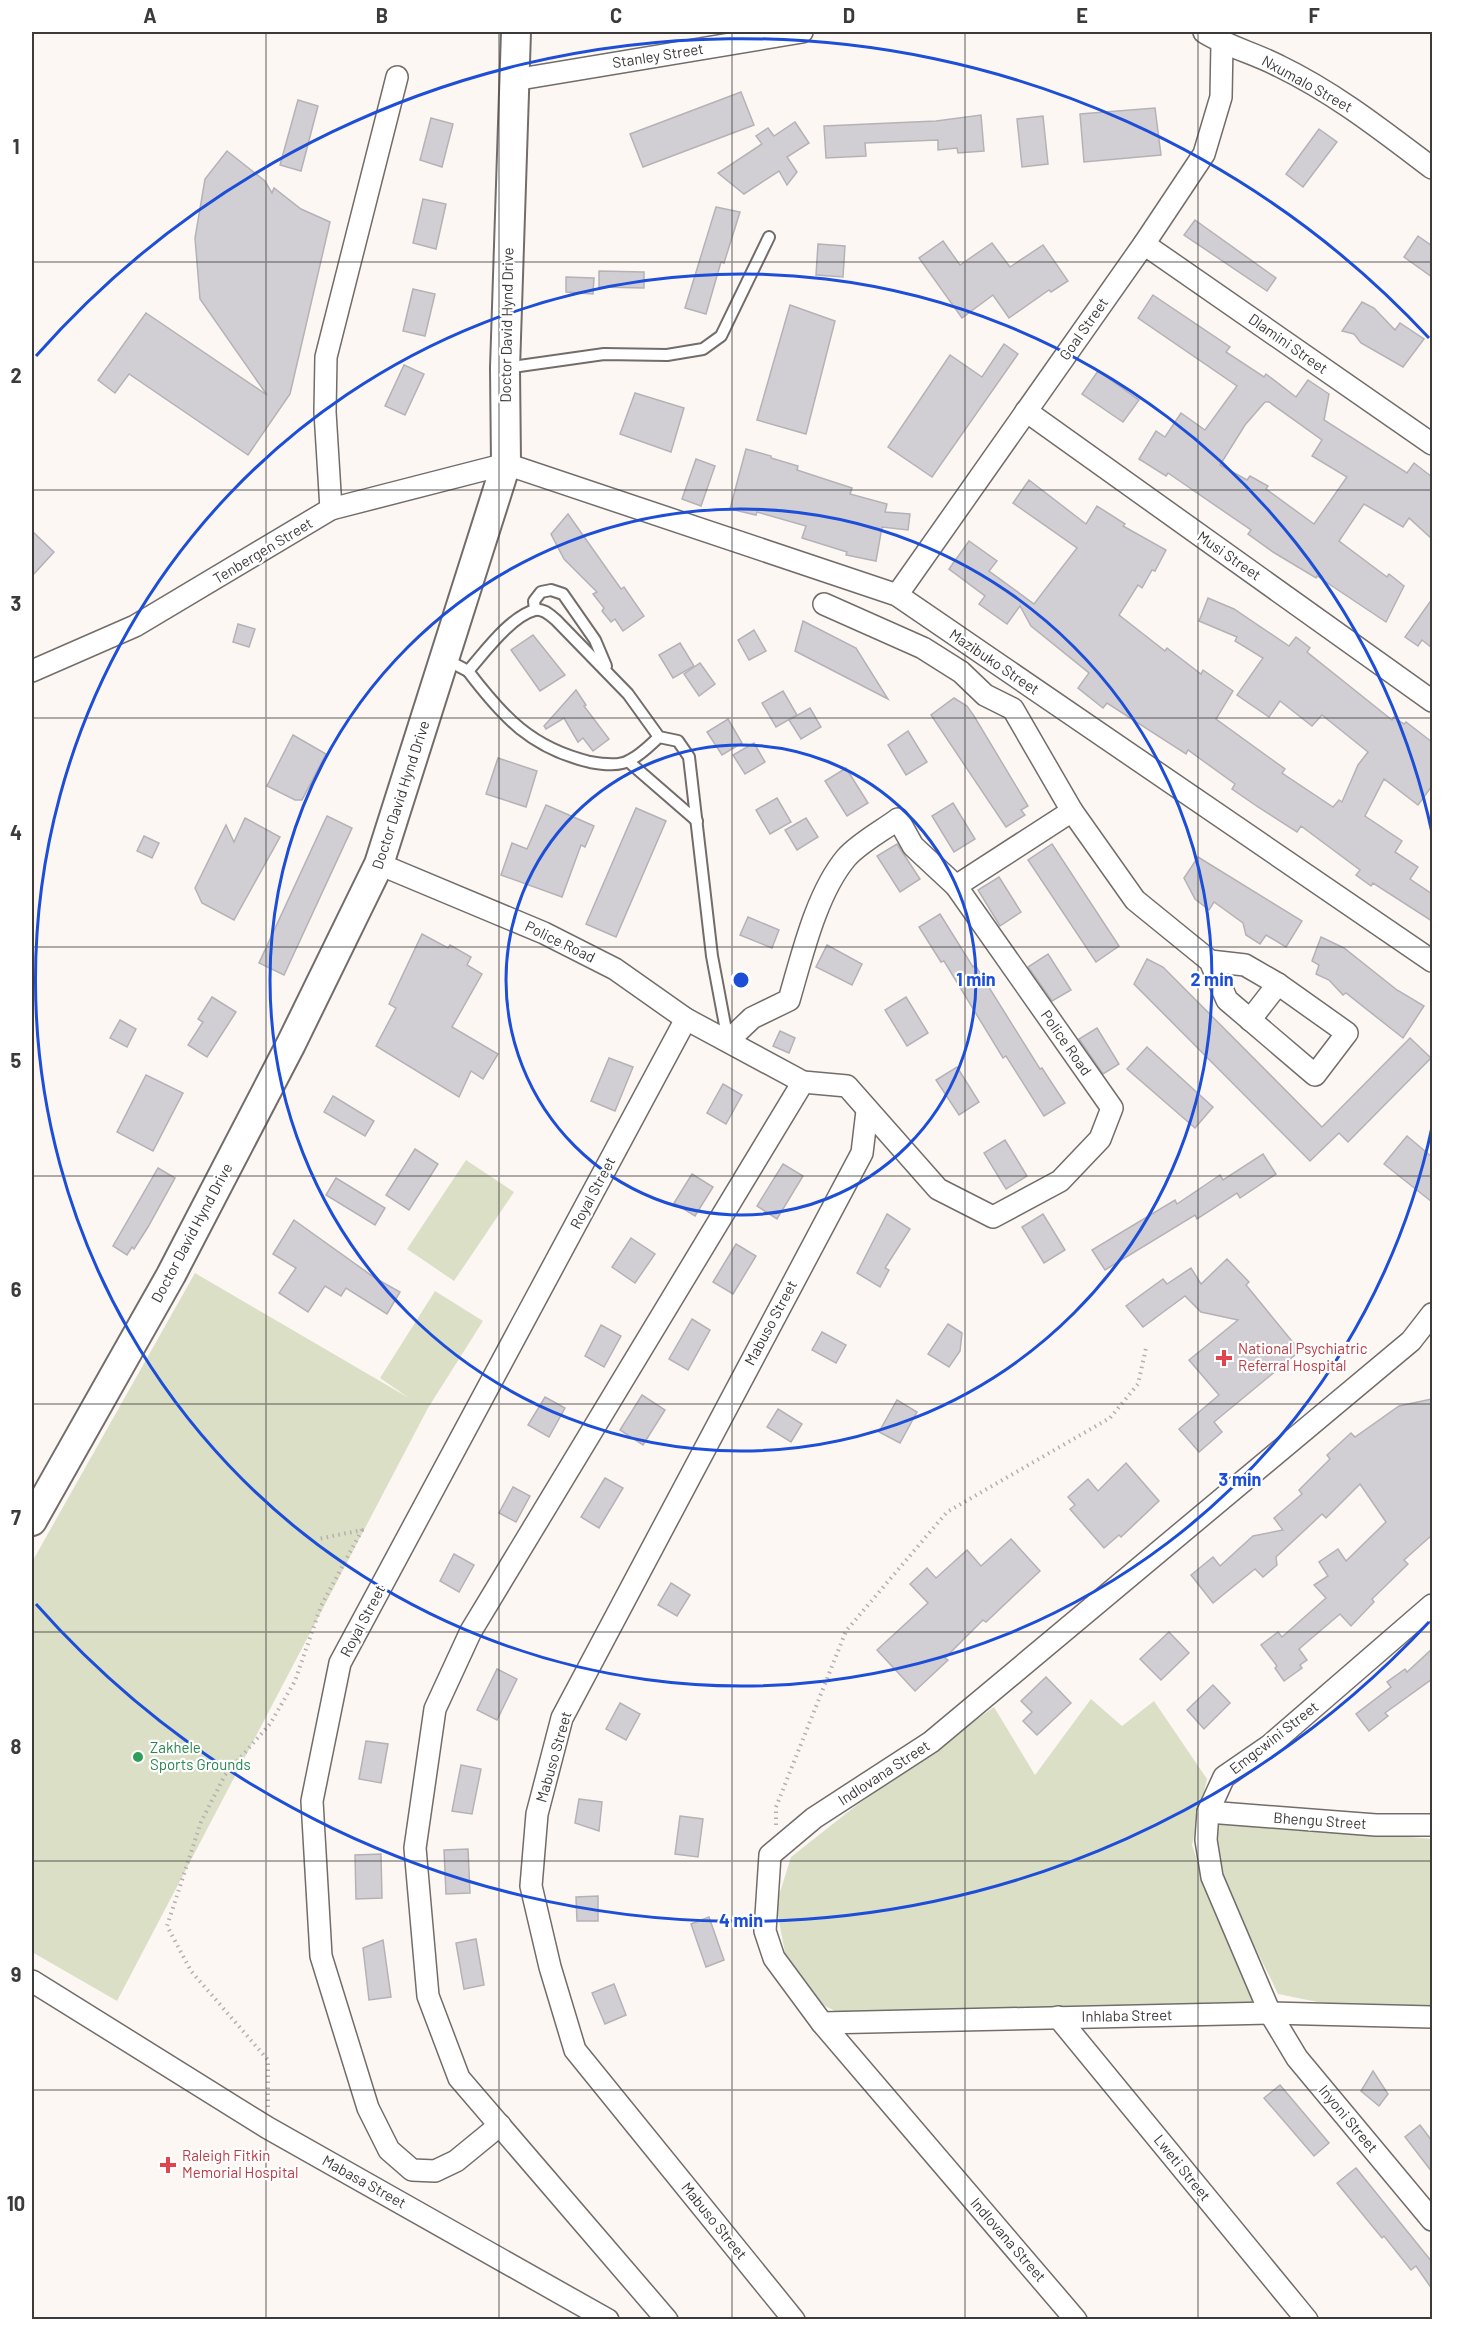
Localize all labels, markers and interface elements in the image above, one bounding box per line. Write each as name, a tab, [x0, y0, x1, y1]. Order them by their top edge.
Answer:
text: A	[143, 3, 157, 27]
text: B	[376, 3, 388, 27]
text: C	[610, 3, 622, 27]
text: D	[843, 3, 855, 27]
text: E	[1076, 3, 1088, 27]
text: F	[1308, 3, 1320, 27]
street label: Stanley Street	[611, 39, 705, 71]
street label: Nxumalo Street	[1259, 51, 1356, 115]
text: 1	[12, 134, 20, 158]
street label: Doctor David Hynd Drive	[496, 247, 516, 403]
street label: Goal Street	[1055, 294, 1111, 363]
street label: Dlamini Street	[1246, 309, 1332, 377]
text: 2	[10, 363, 22, 387]
street label: Tenbergen Street	[209, 513, 316, 587]
street label: Musi Street	[1194, 527, 1265, 584]
text: 3	[11, 591, 21, 615]
street label: Mazibuko Street	[946, 624, 1043, 698]
street label: Doctor David Hynd Drive	[367, 718, 433, 871]
text: 4	[10, 820, 22, 844]
street label: Police Road	[522, 916, 599, 966]
text: 1 min	[956, 968, 996, 990]
text: 2 min	[1190, 968, 1234, 990]
centre of rings	[731, 970, 751, 990]
street label: Police Road	[1038, 1006, 1096, 1079]
text: 5	[11, 1048, 22, 1072]
street label: Royal Street	[566, 1154, 619, 1232]
street label: Doctor David Hynd Drive	[147, 1160, 236, 1305]
text: 6	[11, 1277, 22, 1301]
street label: Mabuso Street	[740, 1277, 800, 1368]
place label: National Psychiatric Referral Hospital	[1238, 1339, 1368, 1374]
marker: National Psychiatric Referral Hospital	[1215, 1349, 1233, 1367]
text: 3 min	[1219, 1468, 1261, 1490]
text: 7	[11, 1505, 21, 1529]
street label: Royal Street	[336, 1582, 389, 1660]
street label: Emgcwini Street	[1225, 1697, 1321, 1777]
street label: Mabuso Street	[531, 1709, 575, 1804]
text: 8	[11, 1734, 22, 1758]
street label: Indlovana Street	[834, 1736, 933, 1808]
place label: Zakhele Sports Grounds	[150, 1738, 251, 1773]
marker: Zakhele Sports Grounds	[131, 1750, 145, 1764]
street label: Bhengu Street	[1273, 1808, 1367, 1832]
text: 4 min	[719, 1909, 763, 1931]
text: 9	[11, 1962, 21, 1986]
street label: Inhlaba Street	[1081, 2005, 1173, 2025]
street label: Inyoni Street	[1315, 2081, 1382, 2156]
street label: Lweti Street	[1151, 2131, 1215, 2204]
place label: Raleigh Fitkin Memorial Hospital	[182, 2146, 298, 2181]
street label: Mabasa Street	[319, 2151, 410, 2212]
marker: Raleigh Fitkin Memorial Hospital	[159, 2156, 177, 2174]
street label: Mabuso Street	[678, 2178, 751, 2263]
text: 10	[7, 2191, 25, 2215]
street label: Indlovana Street	[967, 2194, 1050, 2285]

